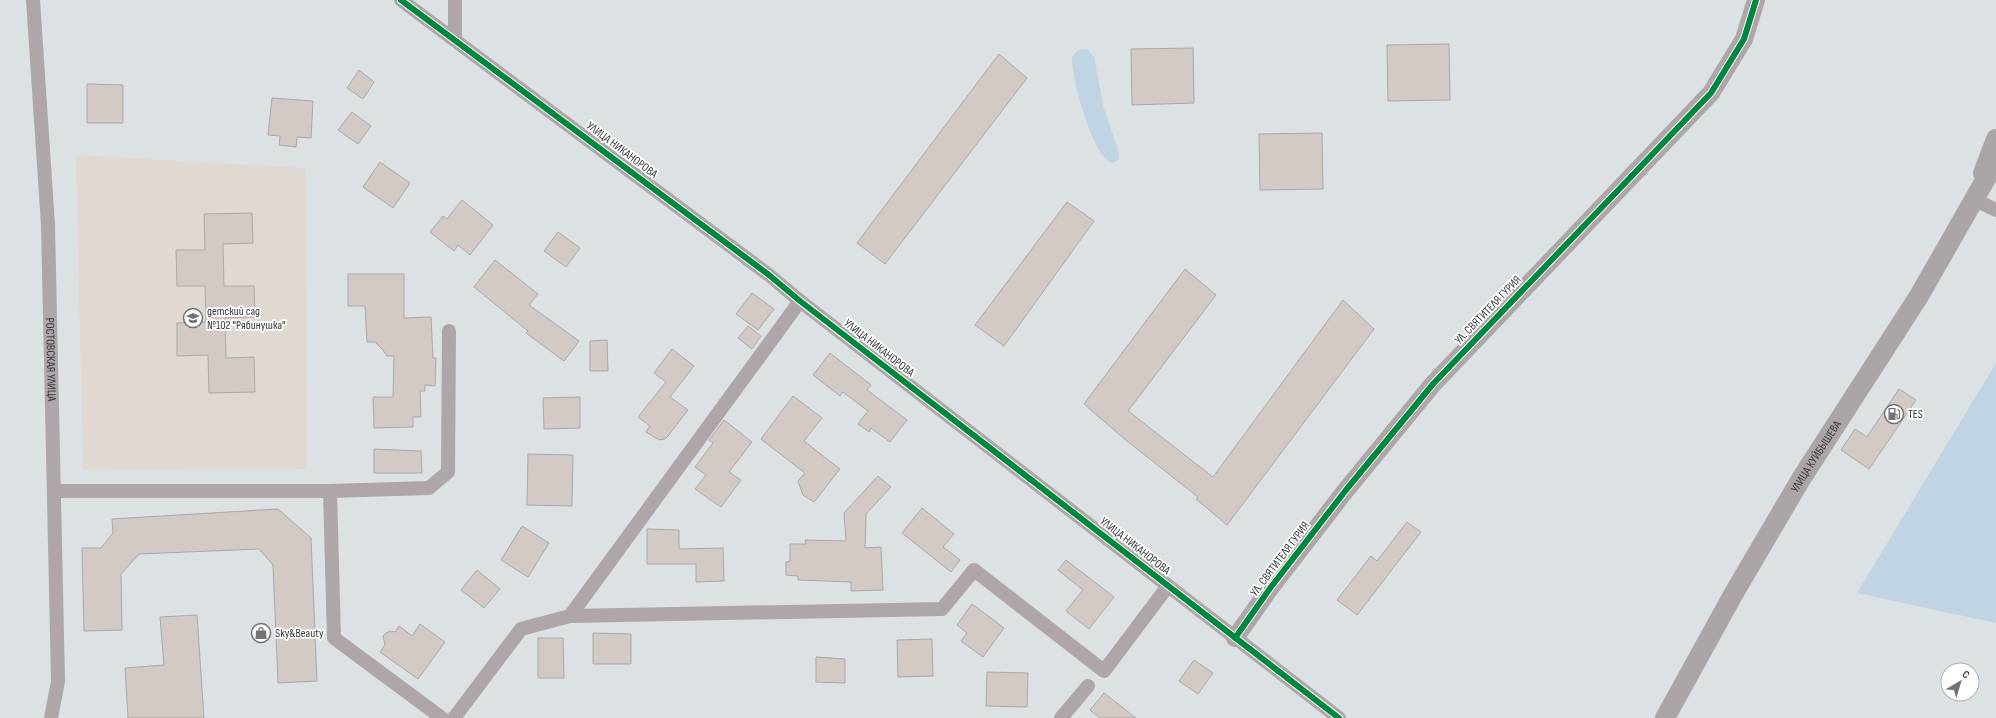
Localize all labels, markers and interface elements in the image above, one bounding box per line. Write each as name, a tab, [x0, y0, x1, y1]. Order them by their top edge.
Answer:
street label: УЛИЦА НИКАНОРОВА	[583, 118, 661, 182]
street label: УЛ. СВЯТИТЕЛЯ ГУРИЯ	[1451, 273, 1525, 347]
place label: детский сад №102 "Рябинушка"	[207, 304, 286, 333]
school or university icon: детский сад №102 "Рябинушка"	[182, 307, 204, 329]
street label: УЛИЦА НИКАНОРОВА	[841, 316, 918, 381]
street label: РОСТОВСКАЯ УЛИЦА	[43, 317, 59, 402]
fuel station icon: TES	[1883, 403, 1905, 425]
place label: TES	[1908, 407, 1923, 422]
street label: УЛИЦА КУЙБЫШЕВА	[1787, 417, 1845, 495]
street label: УЛИЦА НИКАНОРОВА	[1097, 514, 1174, 579]
street label: УЛ. СВЯТИТЕЛЯ ГУРИЯ	[1247, 519, 1313, 599]
shop icon: Sky&Beauty	[250, 622, 272, 644]
place label: Sky&Beauty	[275, 626, 324, 641]
north arrow	[1940, 662, 1980, 702]
text: С	[1960, 668, 1972, 682]

